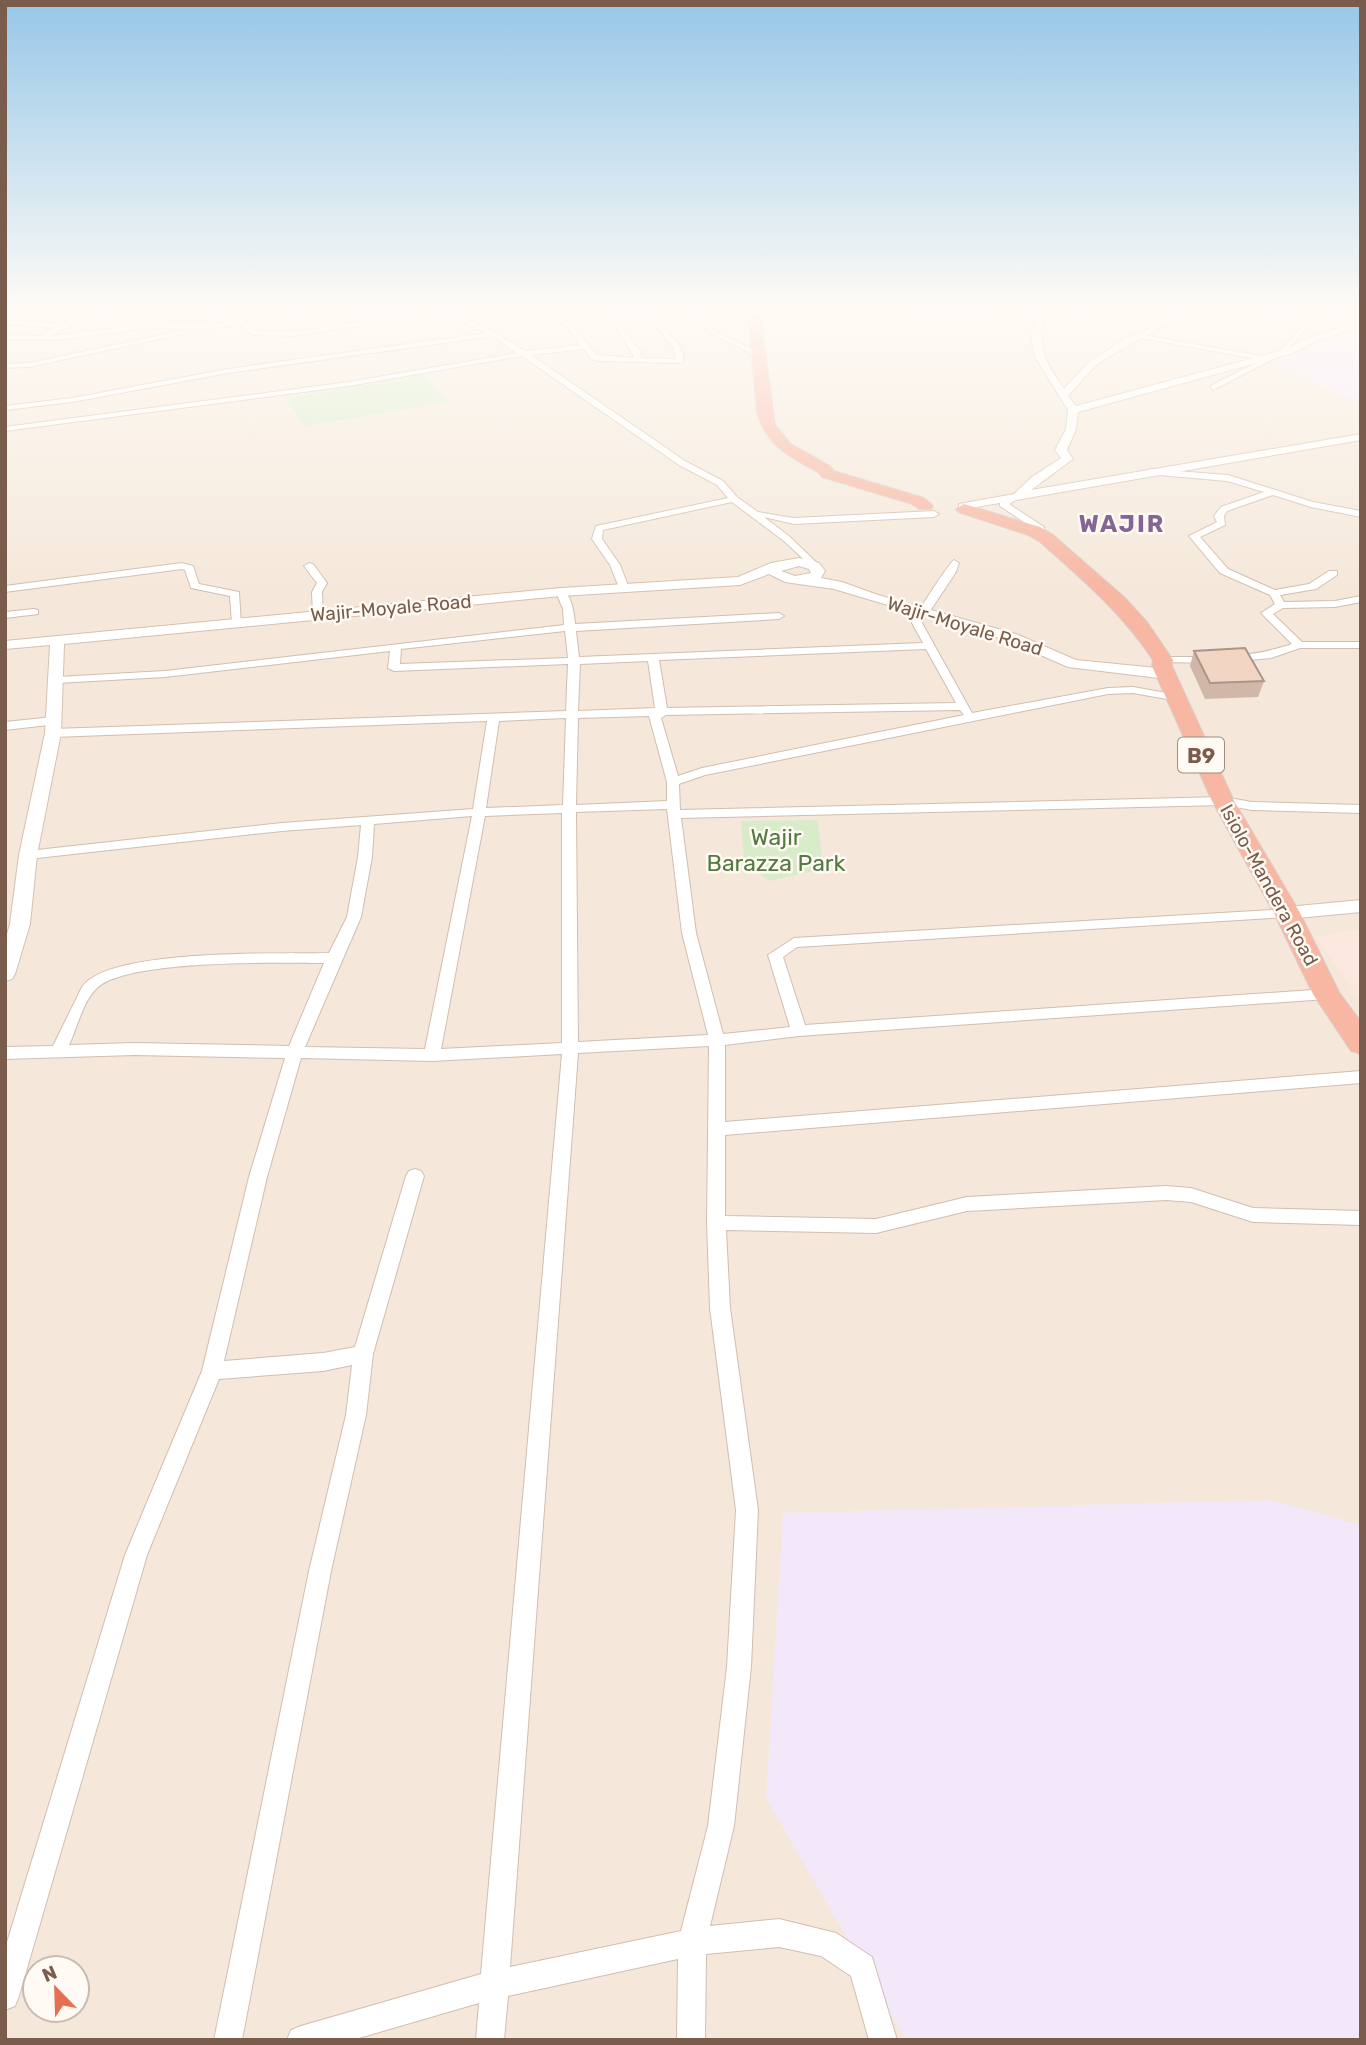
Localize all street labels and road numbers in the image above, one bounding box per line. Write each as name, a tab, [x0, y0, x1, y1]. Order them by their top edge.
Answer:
street label: Wajir-Moyale Road	[310, 590, 472, 626]
street label: Wajir-Moyale Road	[884, 591, 1046, 661]
road number: B9	[1178, 738, 1224, 772]
street label: Isiolo-Mandera Road	[1215, 800, 1323, 970]

